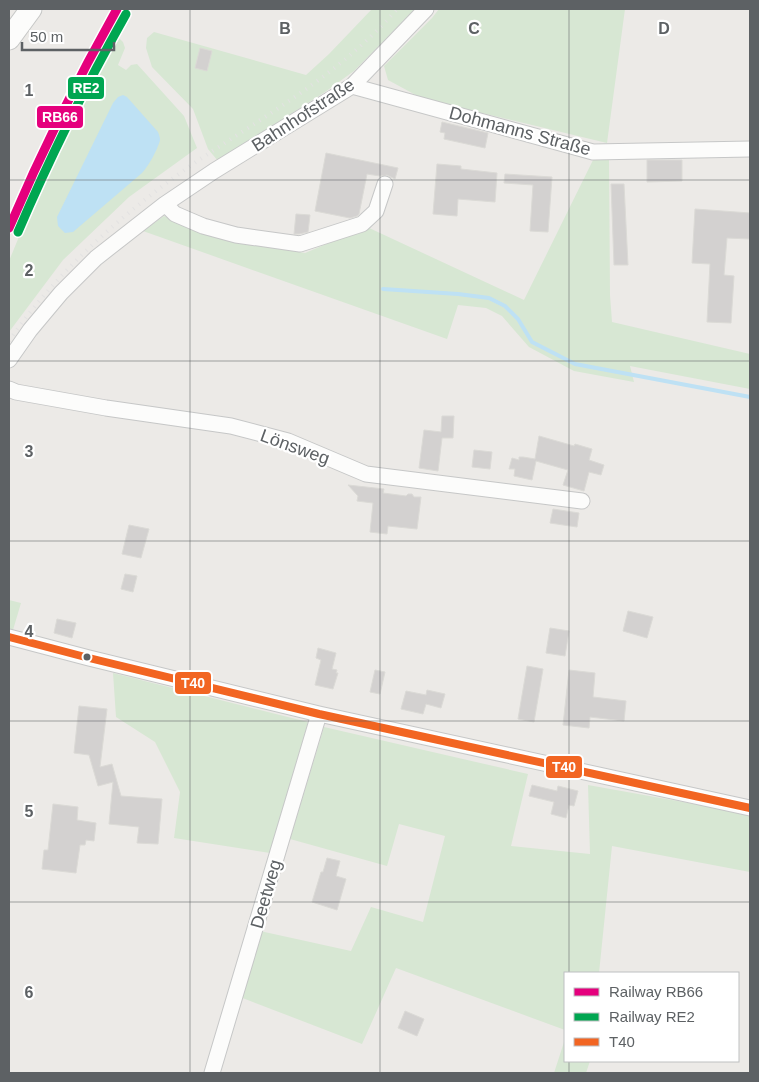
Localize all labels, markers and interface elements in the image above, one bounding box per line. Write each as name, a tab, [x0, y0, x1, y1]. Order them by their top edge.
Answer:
scale bar	[22, 20, 115, 52]
text: B	[279, 20, 291, 37]
text: C	[468, 20, 480, 37]
text: D	[658, 20, 670, 37]
text: 50 m	[30, 28, 63, 45]
street label: Bahnhofstraße	[248, 74, 358, 156]
line badge: RE2	[67, 76, 105, 100]
text: RE2	[72, 80, 100, 96]
text: 1	[25, 82, 34, 99]
street label: Dohmanns Straße	[447, 102, 593, 160]
line badge: RB66	[36, 105, 84, 129]
text: RB66	[42, 109, 78, 125]
text: 2	[25, 262, 34, 279]
street label: Lönsweg	[258, 425, 332, 469]
text: 3	[25, 443, 34, 460]
text: 4	[25, 623, 34, 640]
unlabelled marker	[82, 652, 92, 662]
line badge: T40	[174, 671, 212, 695]
text: T40	[181, 675, 205, 691]
line badge: T40	[545, 755, 583, 779]
text: T40	[552, 759, 576, 775]
text: 5	[25, 803, 34, 820]
street label: Deetweg	[247, 857, 285, 931]
legend	[564, 972, 739, 1062]
text: Railway RB66	[609, 983, 703, 1000]
text: 6	[25, 984, 34, 1001]
text: Railway RE2	[609, 1008, 695, 1025]
text: T40	[609, 1033, 635, 1050]

